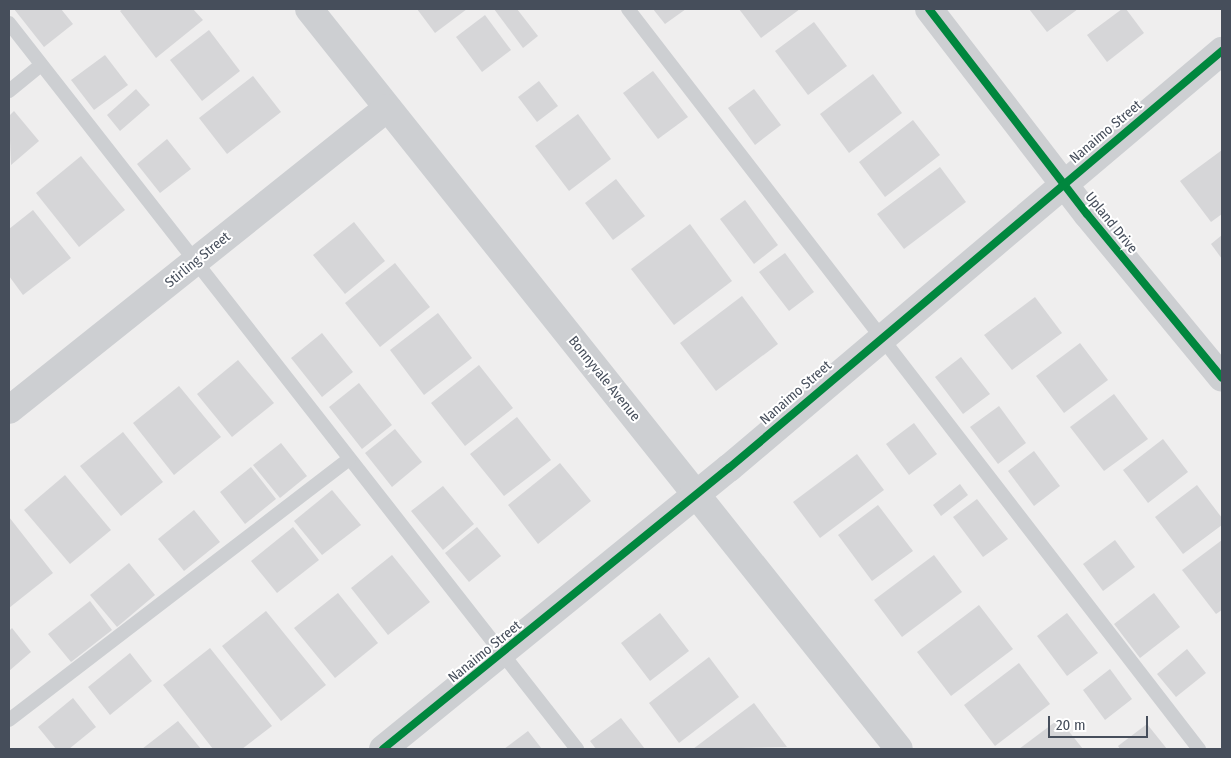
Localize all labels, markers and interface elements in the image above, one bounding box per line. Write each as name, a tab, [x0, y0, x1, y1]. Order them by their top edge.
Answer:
street label: Nanaimo Street	[1067, 97, 1145, 167]
street label: Upland Drive	[1081, 189, 1141, 257]
street label: Stirling Street	[162, 229, 234, 291]
street label: Bonnyvale Avenue	[565, 333, 643, 425]
street label: Nanaimo Street	[757, 357, 835, 429]
street label: Nanaimo Street	[445, 617, 525, 687]
scale bar	[1051, 706, 1151, 738]
text: 20 m	[1056, 716, 1086, 734]

